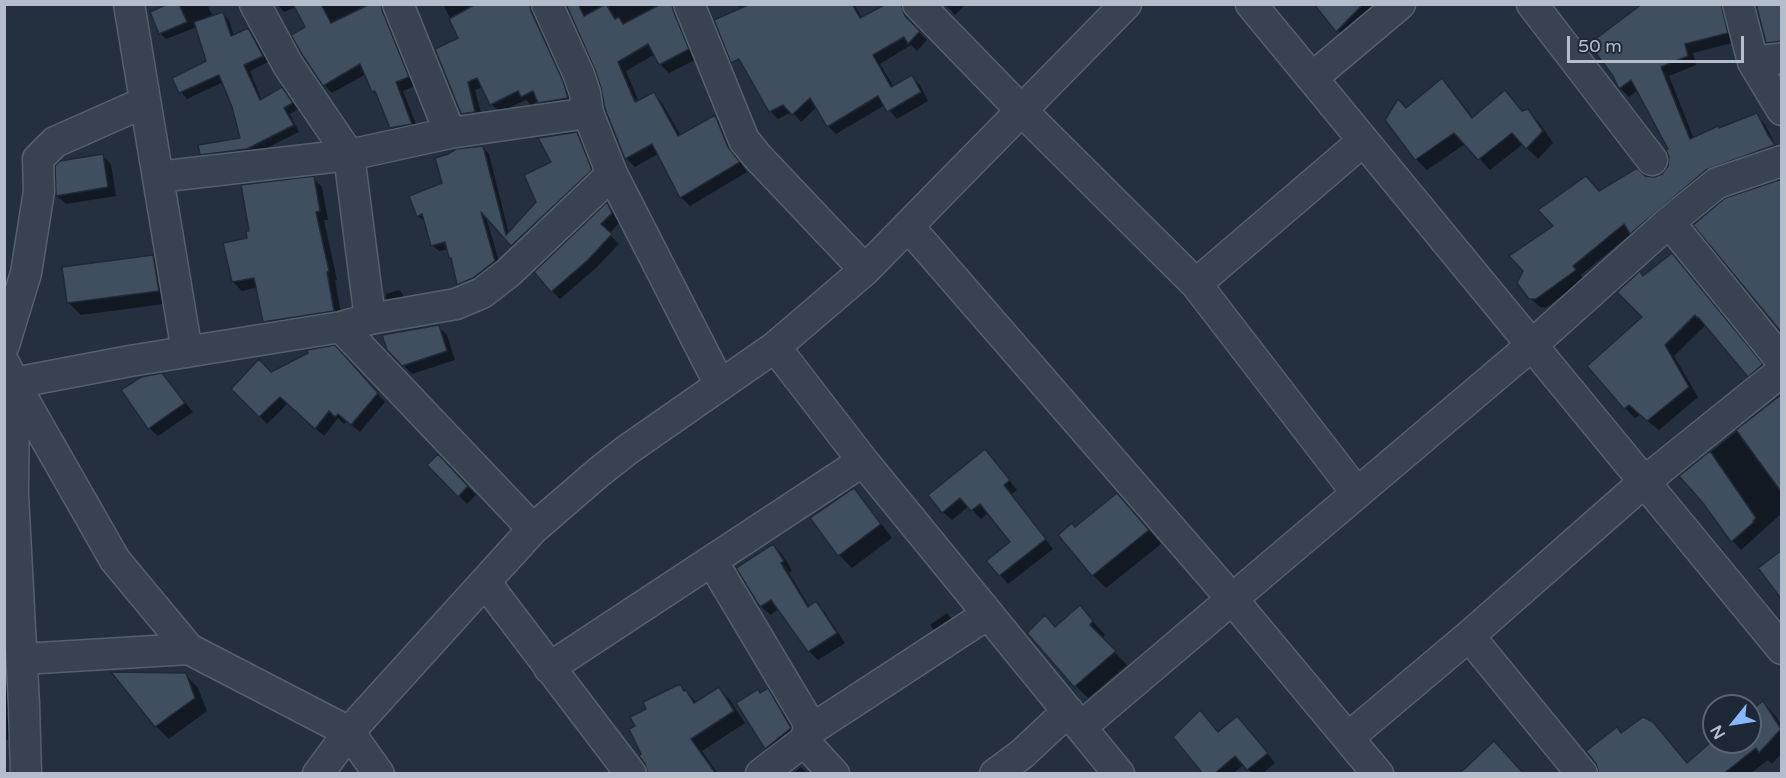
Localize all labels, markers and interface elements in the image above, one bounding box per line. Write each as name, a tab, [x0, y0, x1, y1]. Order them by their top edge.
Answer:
scale bar	[1570, 24, 1747, 62]
text: 50 m	[1578, 35, 1622, 57]
north arrow	[1702, 694, 1762, 754]
text: N	[1706, 721, 1730, 743]

